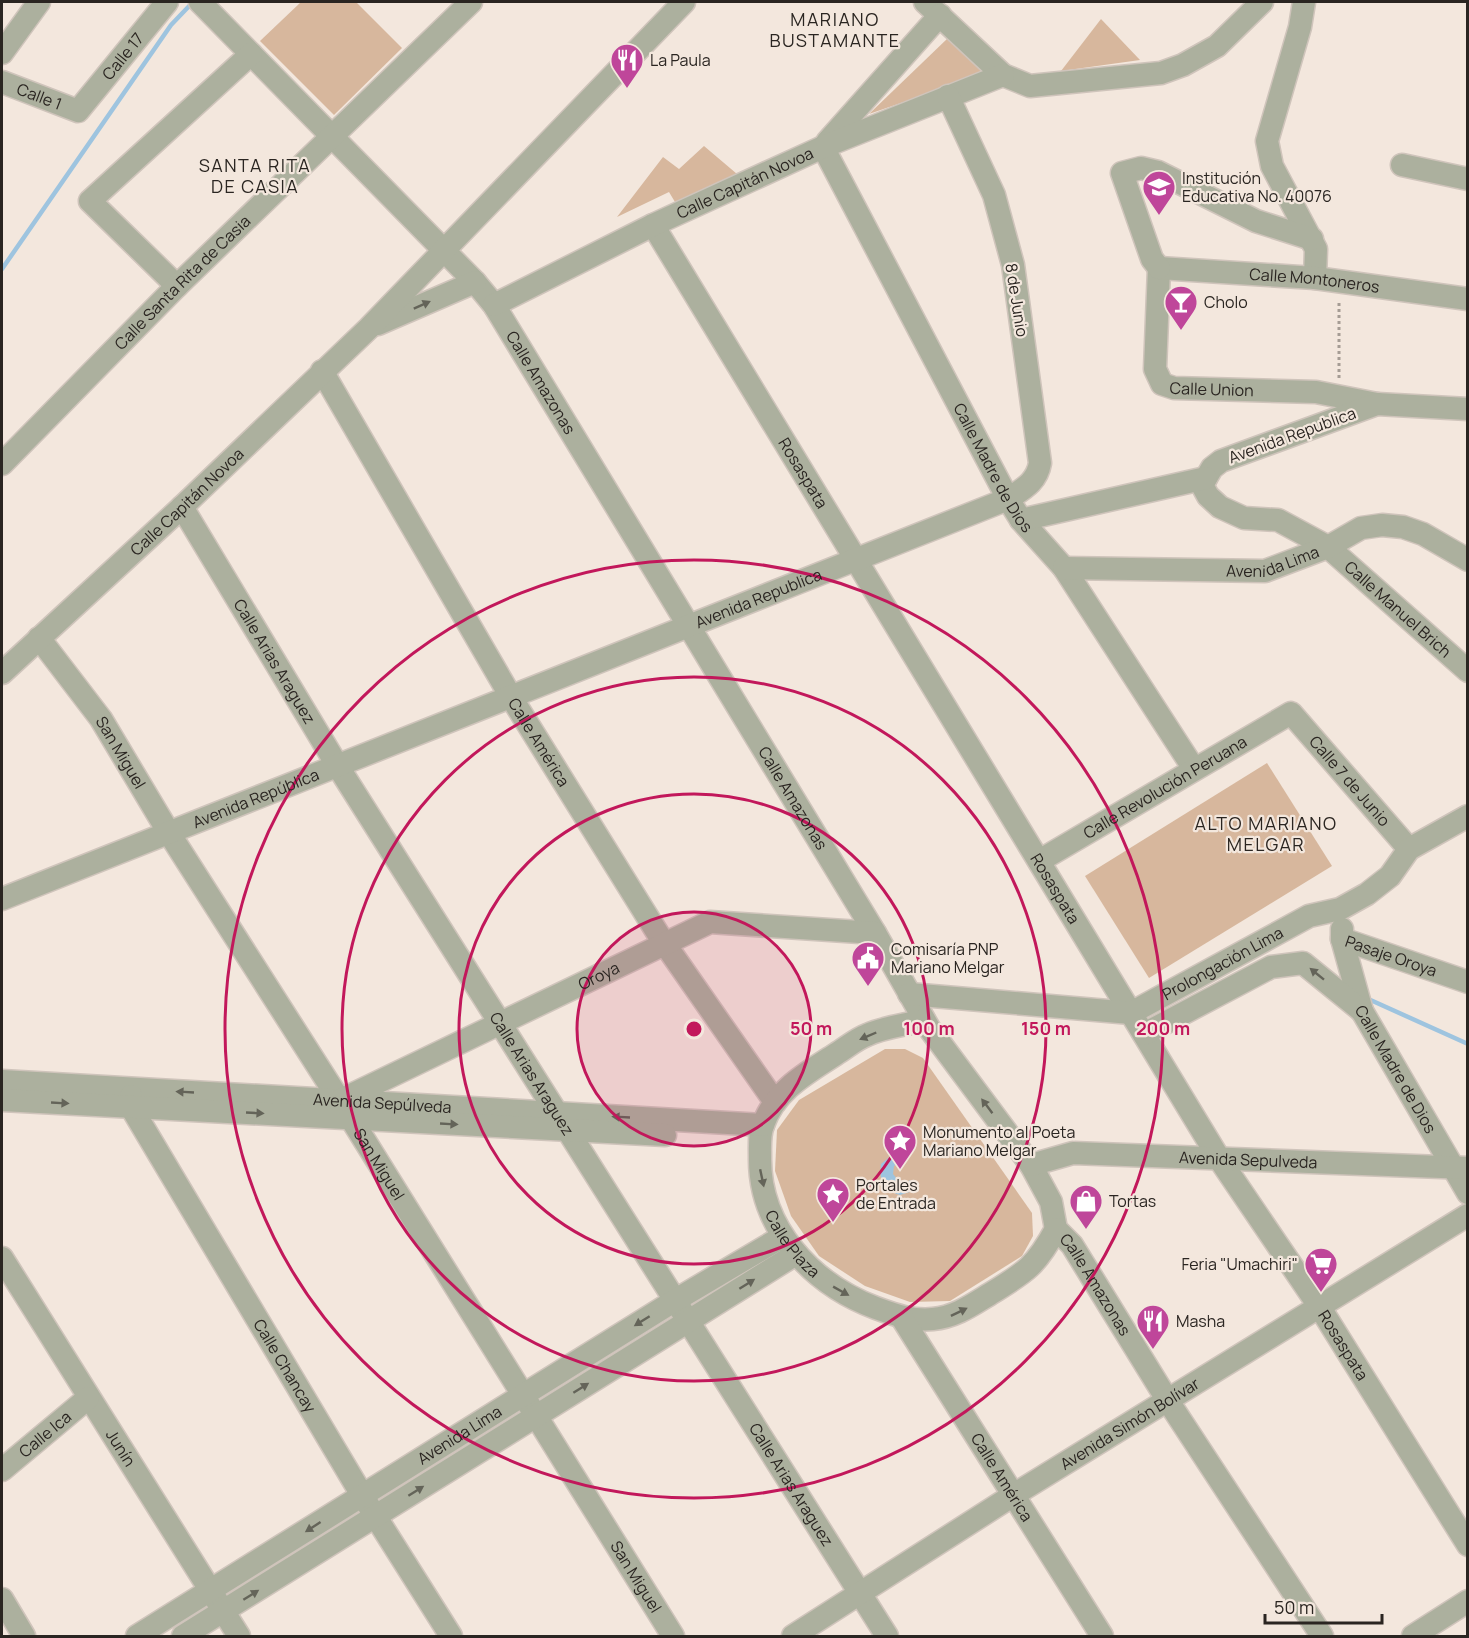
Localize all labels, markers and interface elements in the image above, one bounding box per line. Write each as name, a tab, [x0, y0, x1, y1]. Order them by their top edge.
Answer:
district label: MARIANO BUSTAMANTE	[770, 7, 900, 52]
street label: Calle 17	[97, 28, 149, 84]
restaurant icon: La Paula	[609, 42, 645, 89]
place label: La Paula	[650, 49, 711, 71]
street label: Calle 1	[14, 78, 65, 115]
street label: Calle Capitán Novoa	[673, 142, 817, 224]
district label: SANTA RITA DE CASIA	[199, 153, 311, 198]
place label: Institución Educativa No. 40076	[1182, 167, 1332, 207]
school or university icon: Institución Educativa No. 40076	[1141, 169, 1177, 216]
street label: Calle Santa Rita de Casia	[109, 210, 255, 354]
street label: 8 de Junio	[1000, 262, 1034, 338]
street label: Calle Montoneros	[1249, 263, 1381, 298]
bar icon: Cholo	[1163, 284, 1199, 331]
place label: Cholo	[1204, 291, 1248, 313]
one-way arrow	[413, 300, 431, 310]
street label: Calle Amazonas	[501, 327, 581, 438]
street label: Calle Union	[1169, 377, 1254, 401]
street label: Calle Madre de Dios	[948, 399, 1038, 537]
street label: Avenida Republica	[1225, 402, 1359, 468]
street label: Rosaspata	[774, 434, 833, 512]
street label: Calle Capitán Novoa	[125, 443, 248, 561]
street label: Avenida Lima	[1226, 540, 1322, 582]
street label: Calle Manuel Brich	[1340, 556, 1456, 662]
street label: Avenida Republica	[692, 563, 825, 633]
street label: Calle Arias Araguez	[229, 595, 321, 728]
street label: Calle América	[503, 694, 575, 791]
street label: San Miguel	[91, 712, 151, 793]
street label: Calle Revolución Peruana	[1079, 730, 1251, 844]
street label: Calle 7 de Junio	[1304, 731, 1395, 831]
street label: Calle Amazonas	[753, 742, 833, 854]
street label: Avenida República	[189, 763, 322, 833]
district label: ALTO MARIANO MELGAR	[1195, 811, 1337, 856]
street label: Rosaspata	[1026, 849, 1085, 928]
street label: Prolongación Lima	[1158, 921, 1287, 1005]
street label: Pasaje Oroya	[1343, 930, 1440, 982]
place label: Comisaría PNP Mariano Melgar	[891, 938, 1005, 978]
public building icon: Comisaría PNP Mariano Melgar	[850, 940, 886, 987]
street label: Oroya	[574, 956, 623, 995]
one-way arrow	[1309, 968, 1324, 981]
street label: Calle Madre de Dios	[1350, 1001, 1442, 1137]
street label: Calle Arias Araguez	[485, 1008, 579, 1140]
text: 50 m	[790, 1016, 832, 1040]
text: 100 m	[903, 1016, 955, 1040]
text: 150 m	[1021, 1016, 1071, 1040]
text: 200 m	[1136, 1016, 1190, 1040]
centre of rings	[684, 1019, 704, 1039]
one-way arrow	[858, 1031, 876, 1041]
one-way arrow	[175, 1087, 194, 1096]
street label: Avenida Sepúlveda	[313, 1088, 452, 1118]
one-way arrow	[50, 1099, 69, 1108]
one-way arrow	[981, 1099, 993, 1115]
one-way arrow	[245, 1109, 264, 1118]
one-way arrow	[611, 1112, 630, 1122]
one-way arrow	[440, 1119, 459, 1128]
place label: Monumento al Poeta Mariano Melgar	[923, 1121, 1075, 1161]
place icon: Monumento al Poeta Mariano Melgar	[882, 1123, 918, 1170]
street label: San Miguel	[349, 1124, 410, 1204]
street label: Avenida Sepulveda	[1179, 1146, 1318, 1173]
one-way arrow	[758, 1169, 767, 1188]
place label: Portales de Entrada	[856, 1174, 936, 1214]
place icon: Portales de Entrada	[815, 1176, 851, 1223]
shop icon: Tortas	[1068, 1183, 1104, 1230]
place label: Tortas	[1109, 1190, 1156, 1212]
street label: Calle Plaza	[760, 1207, 825, 1283]
street label: Calle Amazonas	[1055, 1228, 1136, 1340]
supermarket icon: Feria "Umachiri"	[1303, 1246, 1339, 1293]
place label: Feria "Umachiri"	[1181, 1253, 1298, 1275]
one-way arrow	[739, 1279, 755, 1290]
one-way arrow	[832, 1286, 849, 1296]
restaurant icon: Masha	[1135, 1303, 1171, 1350]
street label: Rosaspata	[1313, 1306, 1374, 1384]
one-way arrow	[950, 1307, 968, 1317]
place label: Masha	[1176, 1310, 1225, 1332]
street label: Calle Chancay	[249, 1315, 322, 1417]
one-way arrow	[634, 1315, 650, 1326]
street label: Avenida Simón Bolívar	[1056, 1372, 1203, 1475]
one-way arrow	[573, 1382, 589, 1393]
street label: Avenida Lima	[413, 1400, 506, 1470]
street label: Calle Ica	[14, 1406, 76, 1462]
street label: Calle Arias Araguez	[744, 1419, 839, 1550]
street label: Junín	[101, 1425, 141, 1470]
street label: Calle América	[966, 1429, 1038, 1526]
one-way arrow	[408, 1485, 424, 1496]
one-way arrow	[305, 1521, 321, 1532]
street label: San Miguel	[605, 1537, 667, 1617]
scale bar	[1265, 1587, 1382, 1625]
one-way arrow	[243, 1589, 259, 1600]
text: 50 m	[1274, 1595, 1314, 1619]

